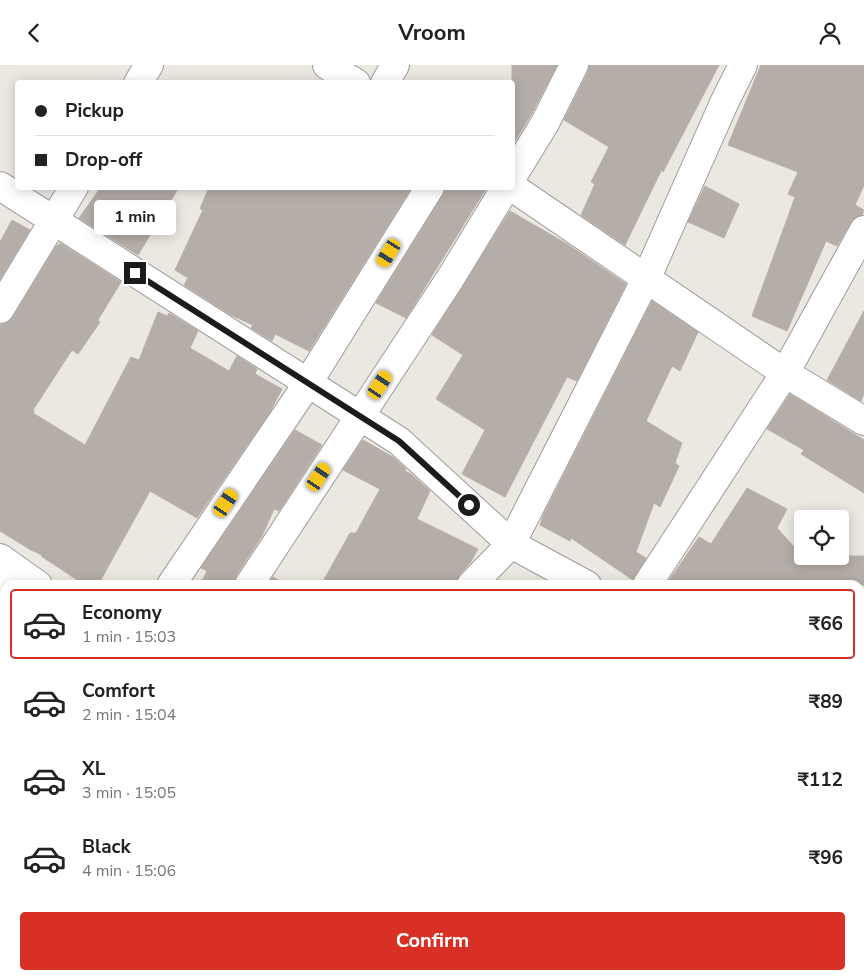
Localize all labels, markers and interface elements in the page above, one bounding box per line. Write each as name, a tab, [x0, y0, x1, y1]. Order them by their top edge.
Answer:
text: Vroom	[398, 18, 466, 48]
icon: back	[20, 19, 48, 47]
icon: person	[816, 19, 844, 47]
text: Pickup	[65, 98, 124, 124]
text: Drop-off	[65, 147, 142, 173]
callout: 1 min	[94, 201, 176, 235]
text: 1 min	[114, 206, 156, 228]
car	[374, 236, 403, 270]
route end	[124, 262, 146, 284]
car	[365, 368, 394, 402]
car	[304, 460, 333, 494]
car	[211, 486, 240, 520]
route start	[458, 494, 480, 516]
map controls	[794, 510, 849, 565]
button: locate	[794, 510, 849, 565]
text: Economy	[82, 600, 162, 626]
icon: car	[22, 602, 67, 647]
text: ₹66	[809, 611, 843, 637]
text: 1 min · 15:03	[82, 626, 176, 648]
text: Comfort	[82, 678, 155, 704]
icon: car	[22, 680, 67, 725]
text: ₹89	[809, 689, 843, 715]
text: 2 min · 15:04	[82, 704, 176, 726]
text: XL	[82, 756, 105, 782]
icon: car	[22, 758, 67, 803]
text: ₹112	[797, 767, 843, 793]
text: 3 min · 15:05	[82, 782, 176, 804]
text: Black	[82, 834, 131, 860]
icon: car	[22, 836, 67, 881]
text: ₹96	[809, 845, 843, 871]
text: 4 min · 15:06	[82, 860, 176, 882]
button: Confirm	[20, 912, 845, 970]

